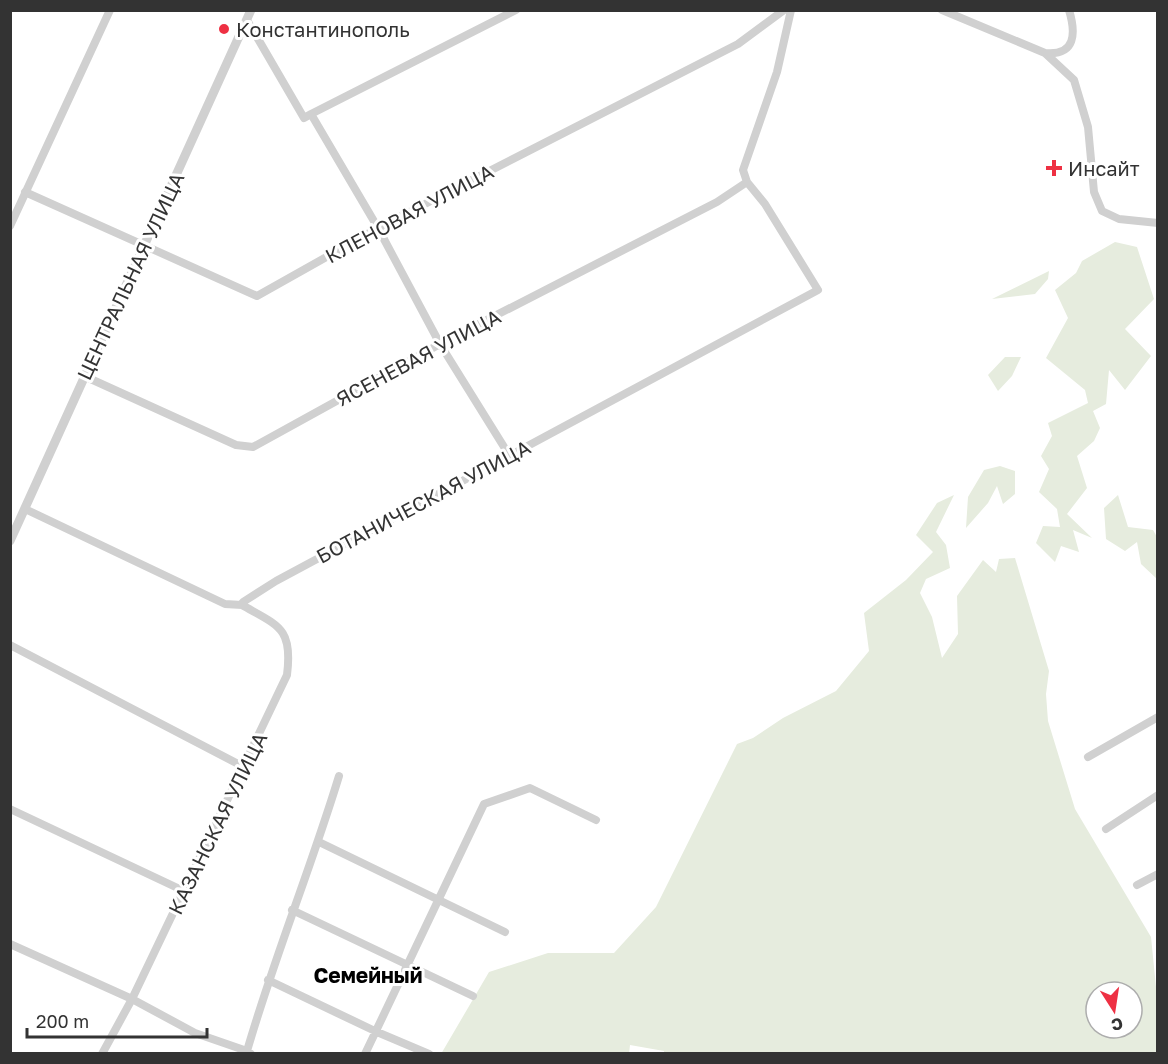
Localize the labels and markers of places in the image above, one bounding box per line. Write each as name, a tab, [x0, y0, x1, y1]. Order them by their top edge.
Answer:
place label: Константинополь	[236, 17, 410, 41]
marker: Константинополь	[217, 22, 231, 36]
place label: Инсайт	[1068, 156, 1140, 180]
marker: Инсайт	[1045, 159, 1063, 177]

